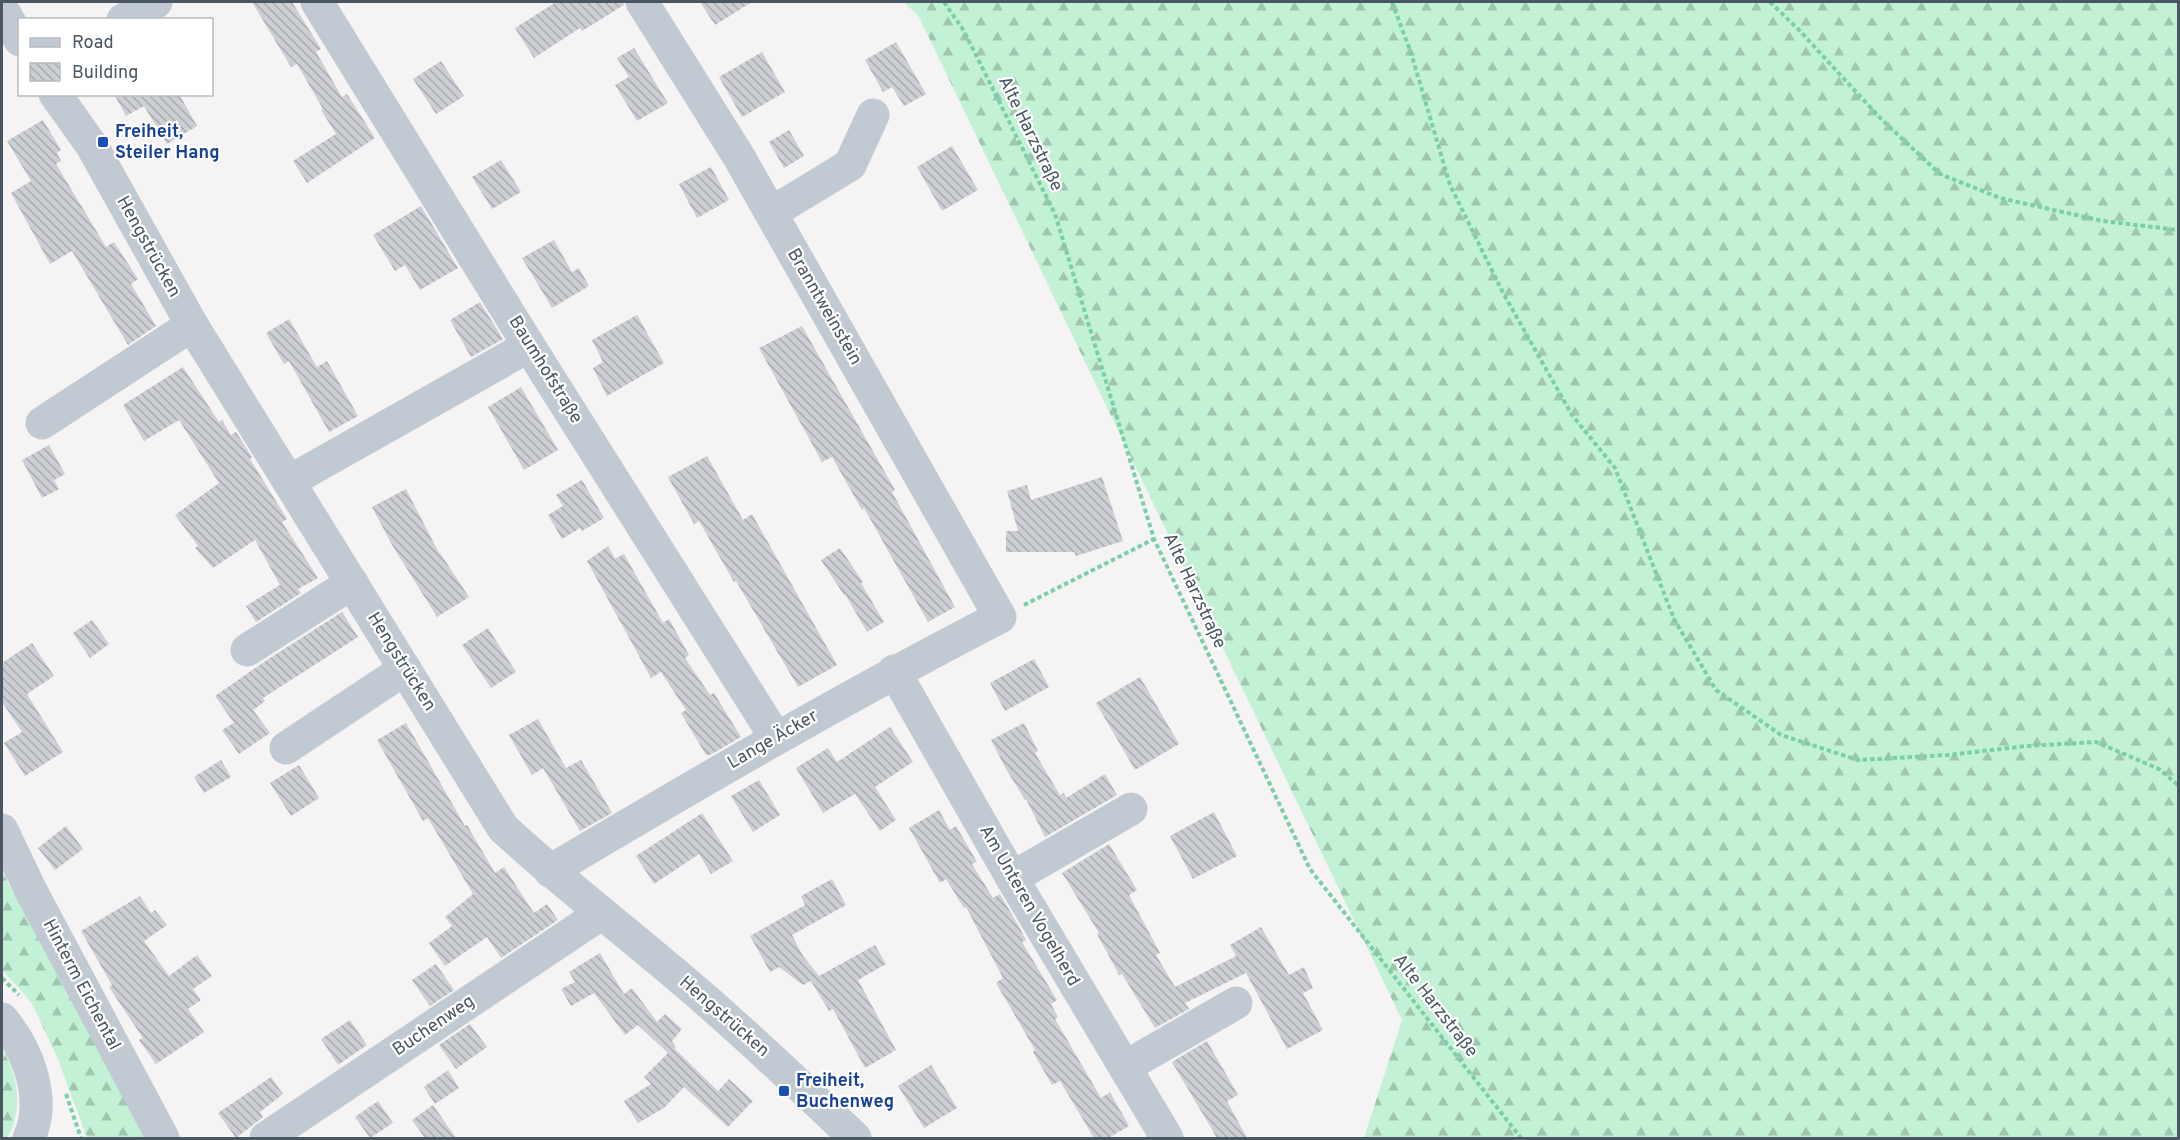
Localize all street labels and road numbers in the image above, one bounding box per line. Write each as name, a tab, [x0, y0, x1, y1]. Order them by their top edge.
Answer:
street label: Alte Harzstraße	[992, 73, 1068, 195]
street label: Hengstrücken	[111, 192, 185, 302]
street label: Branntweinstein	[781, 244, 867, 370]
street label: Baumhofstraße	[503, 312, 587, 428]
street label: Alte Harzstraße	[1157, 529, 1231, 653]
street label: Hengstrücken	[361, 608, 441, 716]
street label: Lange Äcker	[723, 703, 822, 775]
street label: Am Unteren Vogelherd	[973, 821, 1085, 991]
street label: Hinterm Eichental	[37, 915, 125, 1055]
street label: Alte Harzstraße	[1387, 950, 1483, 1062]
street label: Hengstrücken	[674, 971, 774, 1063]
street label: Buchenweg	[389, 990, 479, 1062]

